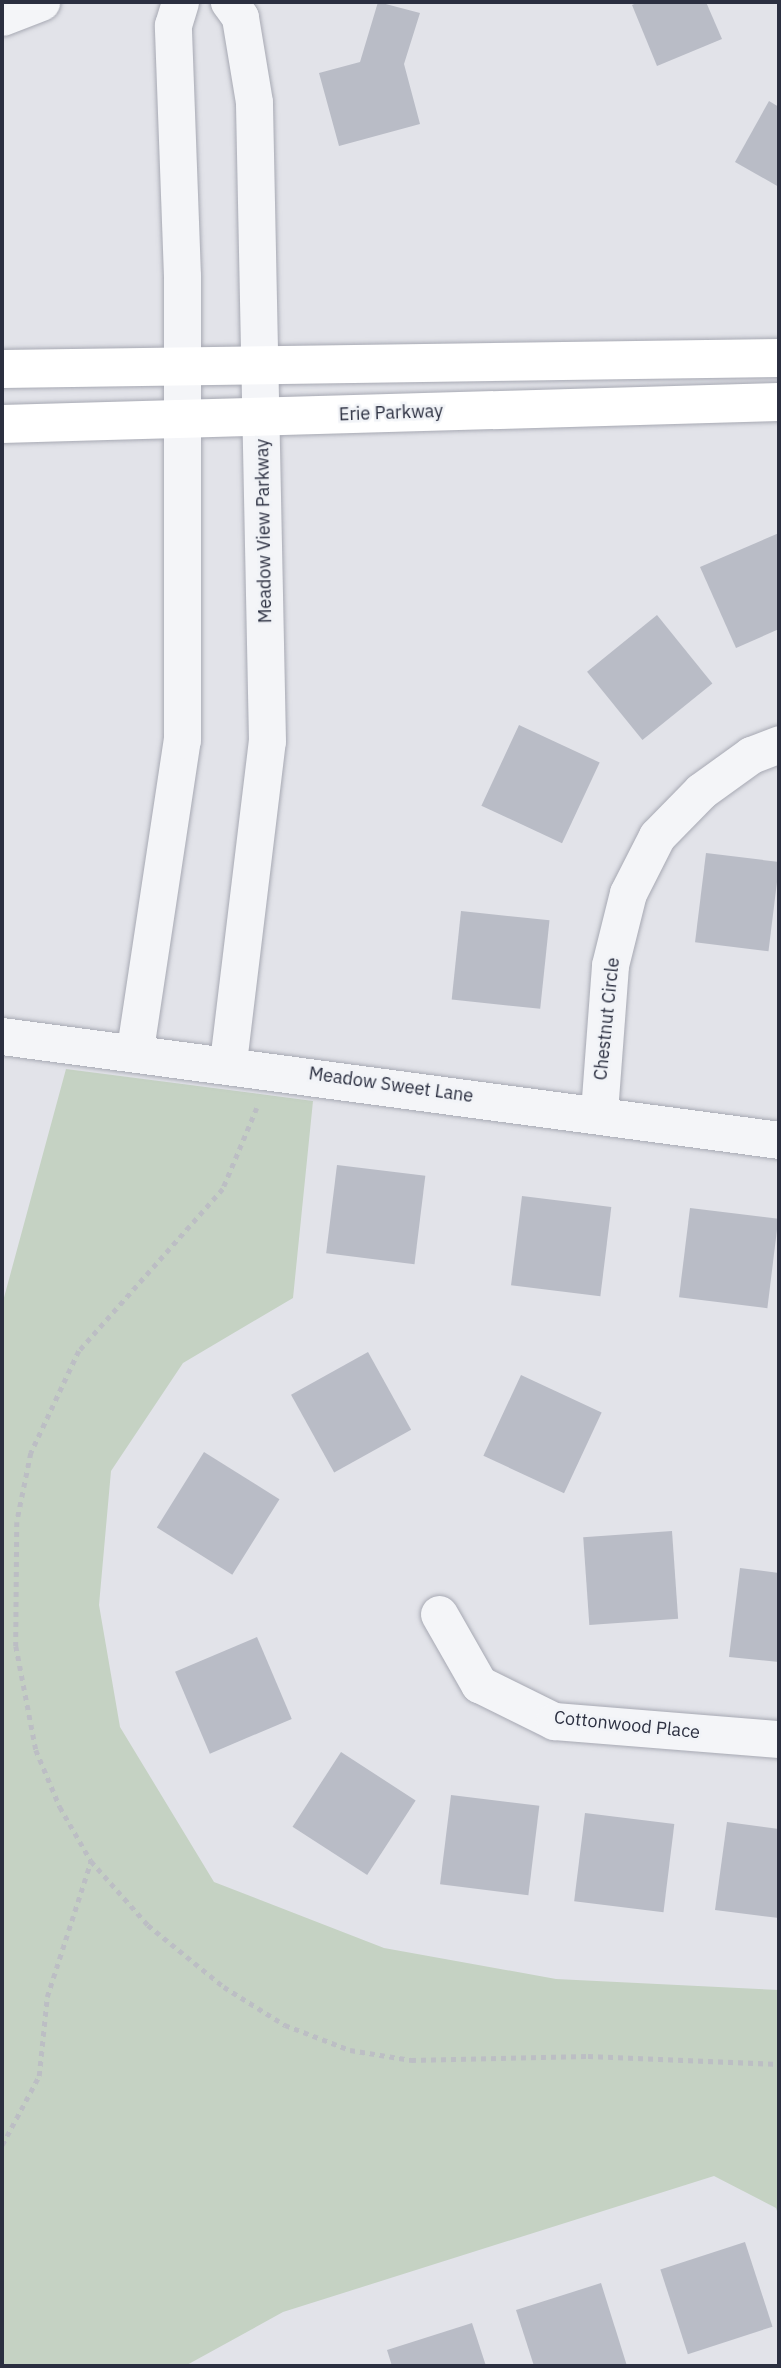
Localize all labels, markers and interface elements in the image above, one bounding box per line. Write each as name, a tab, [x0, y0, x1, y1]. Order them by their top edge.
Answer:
street label: Erie Parkway	[338, 400, 444, 426]
street label: Meadow View Parkway	[252, 439, 276, 623]
street label: Chestnut Circle	[590, 957, 624, 1081]
street label: Meadow Sweet Lane	[307, 1063, 475, 1107]
street label: Cottonwood Place	[553, 1707, 701, 1743]

